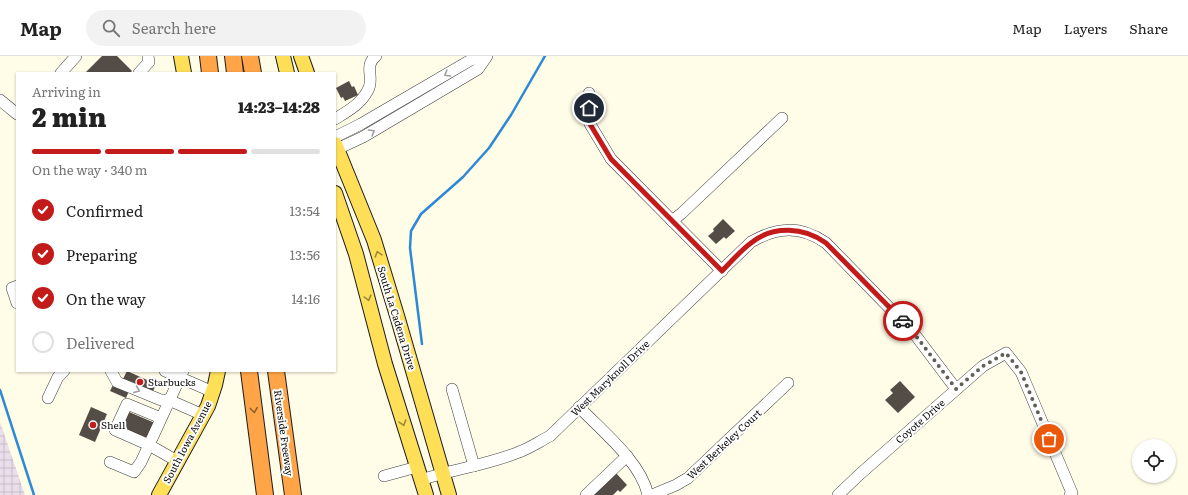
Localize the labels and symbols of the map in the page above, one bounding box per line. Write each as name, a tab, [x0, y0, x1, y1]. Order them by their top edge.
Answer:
one-way arrow	[444, 69, 451, 77]
pin	[572, 91, 606, 125]
one-way arrow	[368, 129, 375, 136]
one-way arrow	[374, 251, 383, 258]
street label: South La Cadena Drive	[375, 264, 420, 372]
one-way arrow	[363, 294, 372, 301]
courier	[883, 301, 923, 341]
street label: West Maryknoll Drive	[567, 336, 652, 419]
place label: Starbucks	[148, 374, 196, 389]
marker: Starbucks	[135, 377, 145, 387]
one-way arrow	[132, 385, 140, 393]
street label: Riverside Freeway	[271, 389, 298, 477]
street label: Coyote Drive	[892, 395, 948, 446]
street label: South Iowa Avenue	[159, 398, 215, 486]
street label: West Berkeley Court	[683, 405, 764, 482]
one-way arrow	[249, 407, 258, 413]
place label: Shell	[101, 417, 126, 432]
marker: Shell	[88, 420, 98, 430]
one-way arrow	[398, 420, 407, 427]
pin	[1032, 422, 1066, 456]

